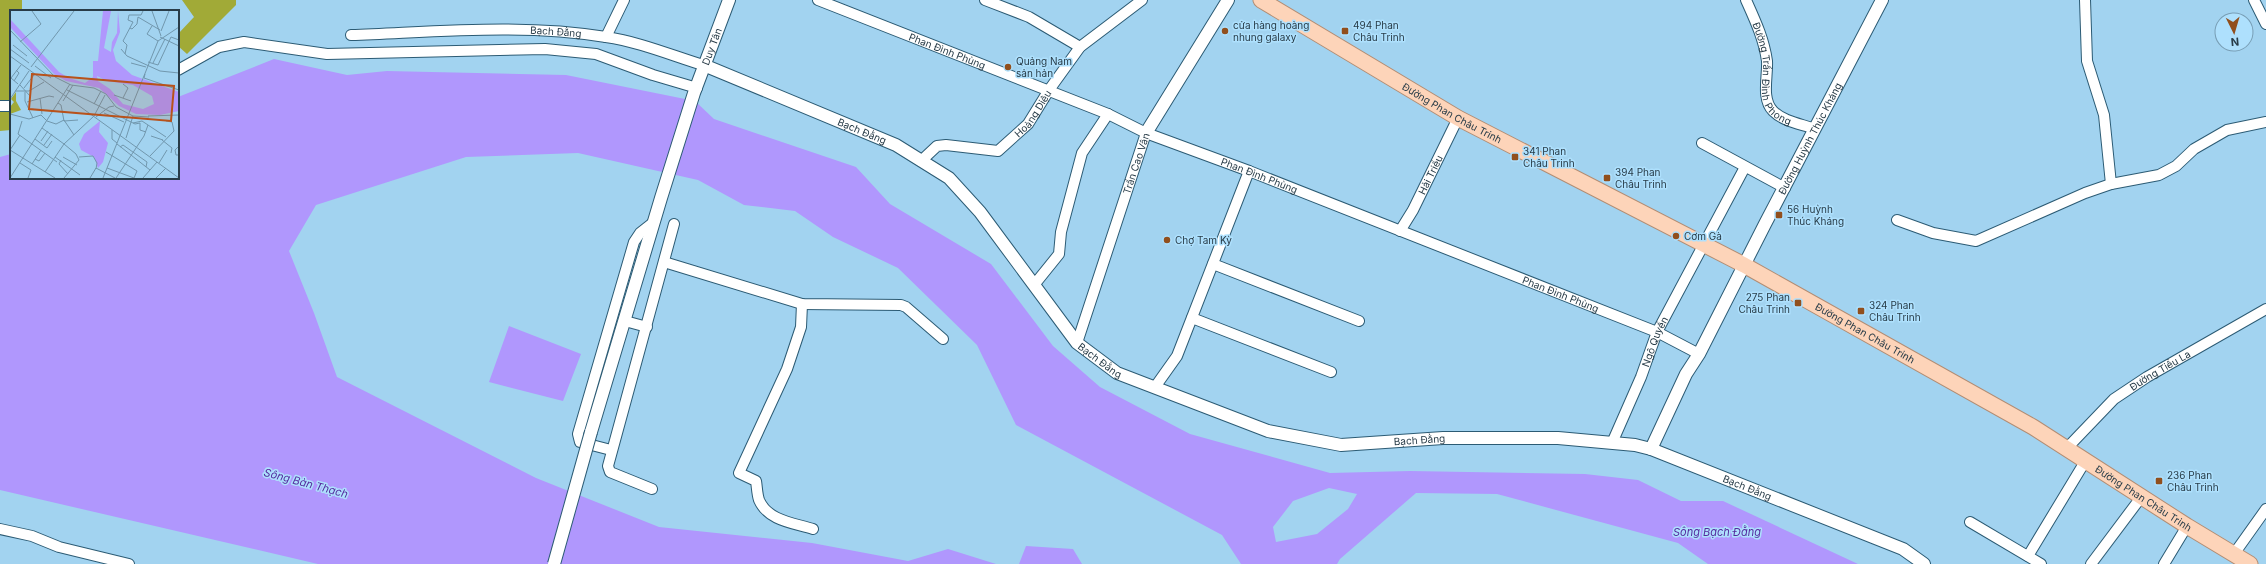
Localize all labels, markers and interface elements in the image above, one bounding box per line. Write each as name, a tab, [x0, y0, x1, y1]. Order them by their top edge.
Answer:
inset map	[10, 10, 179, 179]
north arrow	[2214, 12, 2254, 52]
place label: cửa hàng hoàng nhung galaxy	[1233, 19, 1309, 43]
place label: 494 Phan Châu Trinh	[1353, 19, 1405, 43]
street label: Đường Trần Đình Phong	[1750, 20, 1793, 127]
street label: Bạch Đằng	[530, 24, 582, 40]
street label: Duy Tân	[699, 26, 724, 67]
marker: cửa hàng hoàng nhung galaxy	[1220, 26, 1230, 36]
marker: 494 Phan Châu Trinh	[1340, 26, 1350, 36]
street label: Phan Đình Phùng	[907, 30, 987, 71]
text: N	[2230, 35, 2240, 49]
place label: Quảng Nam sản hản	[1016, 55, 1072, 79]
marker: Quảng Nam sản hản	[1003, 62, 1013, 72]
street label: Đường Phan Châu Trinh	[1400, 80, 1504, 146]
street label: Đường Huỳnh Thúc Kháng	[1776, 80, 1844, 196]
street label: Hoàng Diệu	[1012, 88, 1054, 139]
street label: Bạch Đằng	[836, 115, 888, 146]
street label: Trần Cao Vân	[1120, 131, 1152, 196]
place label: 341 Phan Châu Trinh	[1523, 145, 1575, 169]
marker: 341 Phan Châu Trinh	[1510, 152, 1520, 162]
street label: Hải Triều	[1416, 153, 1445, 196]
street label: Phan Đình Phùng	[1219, 155, 1299, 196]
place label: 394 Phan Châu Trinh	[1615, 166, 1667, 190]
marker: 394 Phan Châu Trinh	[1602, 173, 1612, 183]
place label: 56 Huỳnh Thúc Kháng	[1787, 203, 1844, 227]
marker: 56 Huỳnh Thúc Kháng	[1774, 210, 1784, 220]
place label: Cơm Gà	[1684, 230, 1722, 242]
marker: Cơm Gà	[1671, 231, 1681, 241]
place label: Chợ Tam Kỳ	[1175, 234, 1232, 246]
marker: Chợ Tam Kỳ	[1162, 235, 1172, 245]
street label: Phan Đình Phùng	[1521, 274, 1601, 315]
place label: 275 Phan Châu Trinh	[1738, 291, 1790, 315]
marker: 275 Phan Châu Trinh	[1793, 298, 1803, 308]
place label: 324 Phan Châu Trinh	[1869, 299, 1921, 323]
street label: Đường Phan Châu Trinh	[1813, 300, 1917, 366]
marker: 324 Phan Châu Trinh	[1856, 306, 1866, 316]
street label: Ngô Quyền	[1639, 314, 1670, 368]
street label: Bạch Đằng	[1076, 340, 1123, 380]
street label: Đường Tiểu La	[2127, 348, 2192, 393]
street label: Bạch Đằng	[1393, 432, 1446, 447]
street label: Đường Phan Châu Trinh	[2093, 463, 2194, 534]
water label: Sông Bàn Thạch	[262, 465, 350, 501]
place label: 236 Phan Châu Trinh	[2167, 469, 2219, 493]
street label: Bạch Đằng	[1721, 472, 1774, 502]
marker: 236 Phan Châu Trinh	[2154, 476, 2164, 486]
water label: Sông Bạch Đằng	[1673, 525, 1761, 539]

